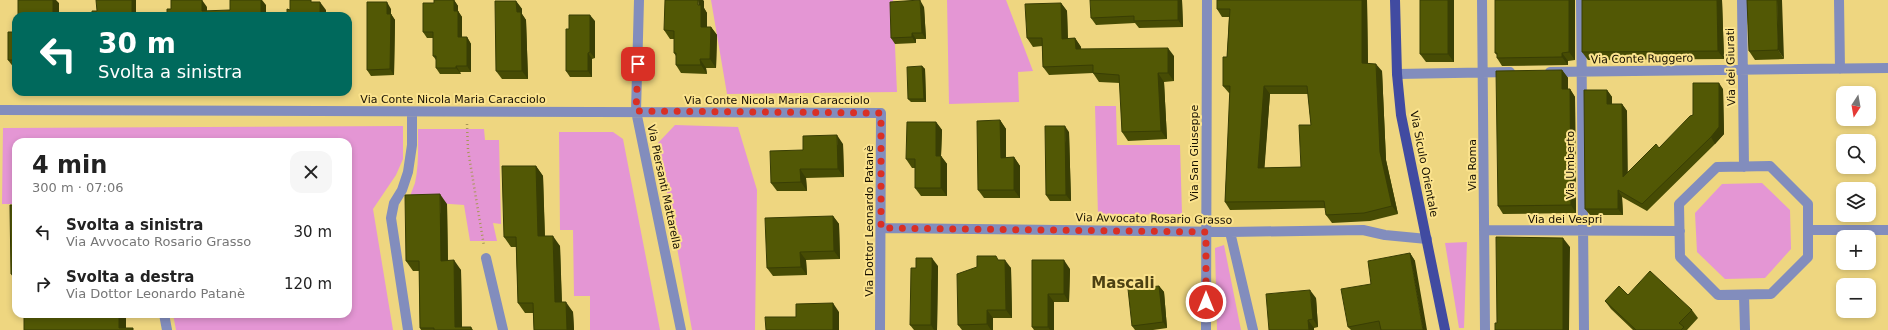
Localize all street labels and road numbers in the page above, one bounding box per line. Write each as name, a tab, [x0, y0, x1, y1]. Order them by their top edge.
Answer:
street label: Via dei Giurati	[1724, 28, 1738, 106]
street label: Via Conte Ruggero	[1591, 52, 1694, 66]
street label: Via Conte Nicola Maria Caracciolo	[360, 93, 546, 106]
street label: Via Conte Nicola Maria Caracciolo	[684, 94, 870, 107]
street label: Via San Giuseppe	[1188, 104, 1201, 201]
street label: Via Siculo Orientale	[1407, 110, 1441, 218]
street label: Via Piersanti Mattarella	[644, 123, 684, 251]
street label: Via Umberto	[1564, 130, 1577, 199]
street label: Via Roma	[1466, 139, 1479, 191]
street label: Via Dottor Leonardo Patanè	[863, 145, 876, 297]
street label: Via Avvocato Rosario Grasso	[1076, 211, 1233, 227]
street label: Via dei Vespri	[1528, 213, 1602, 226]

